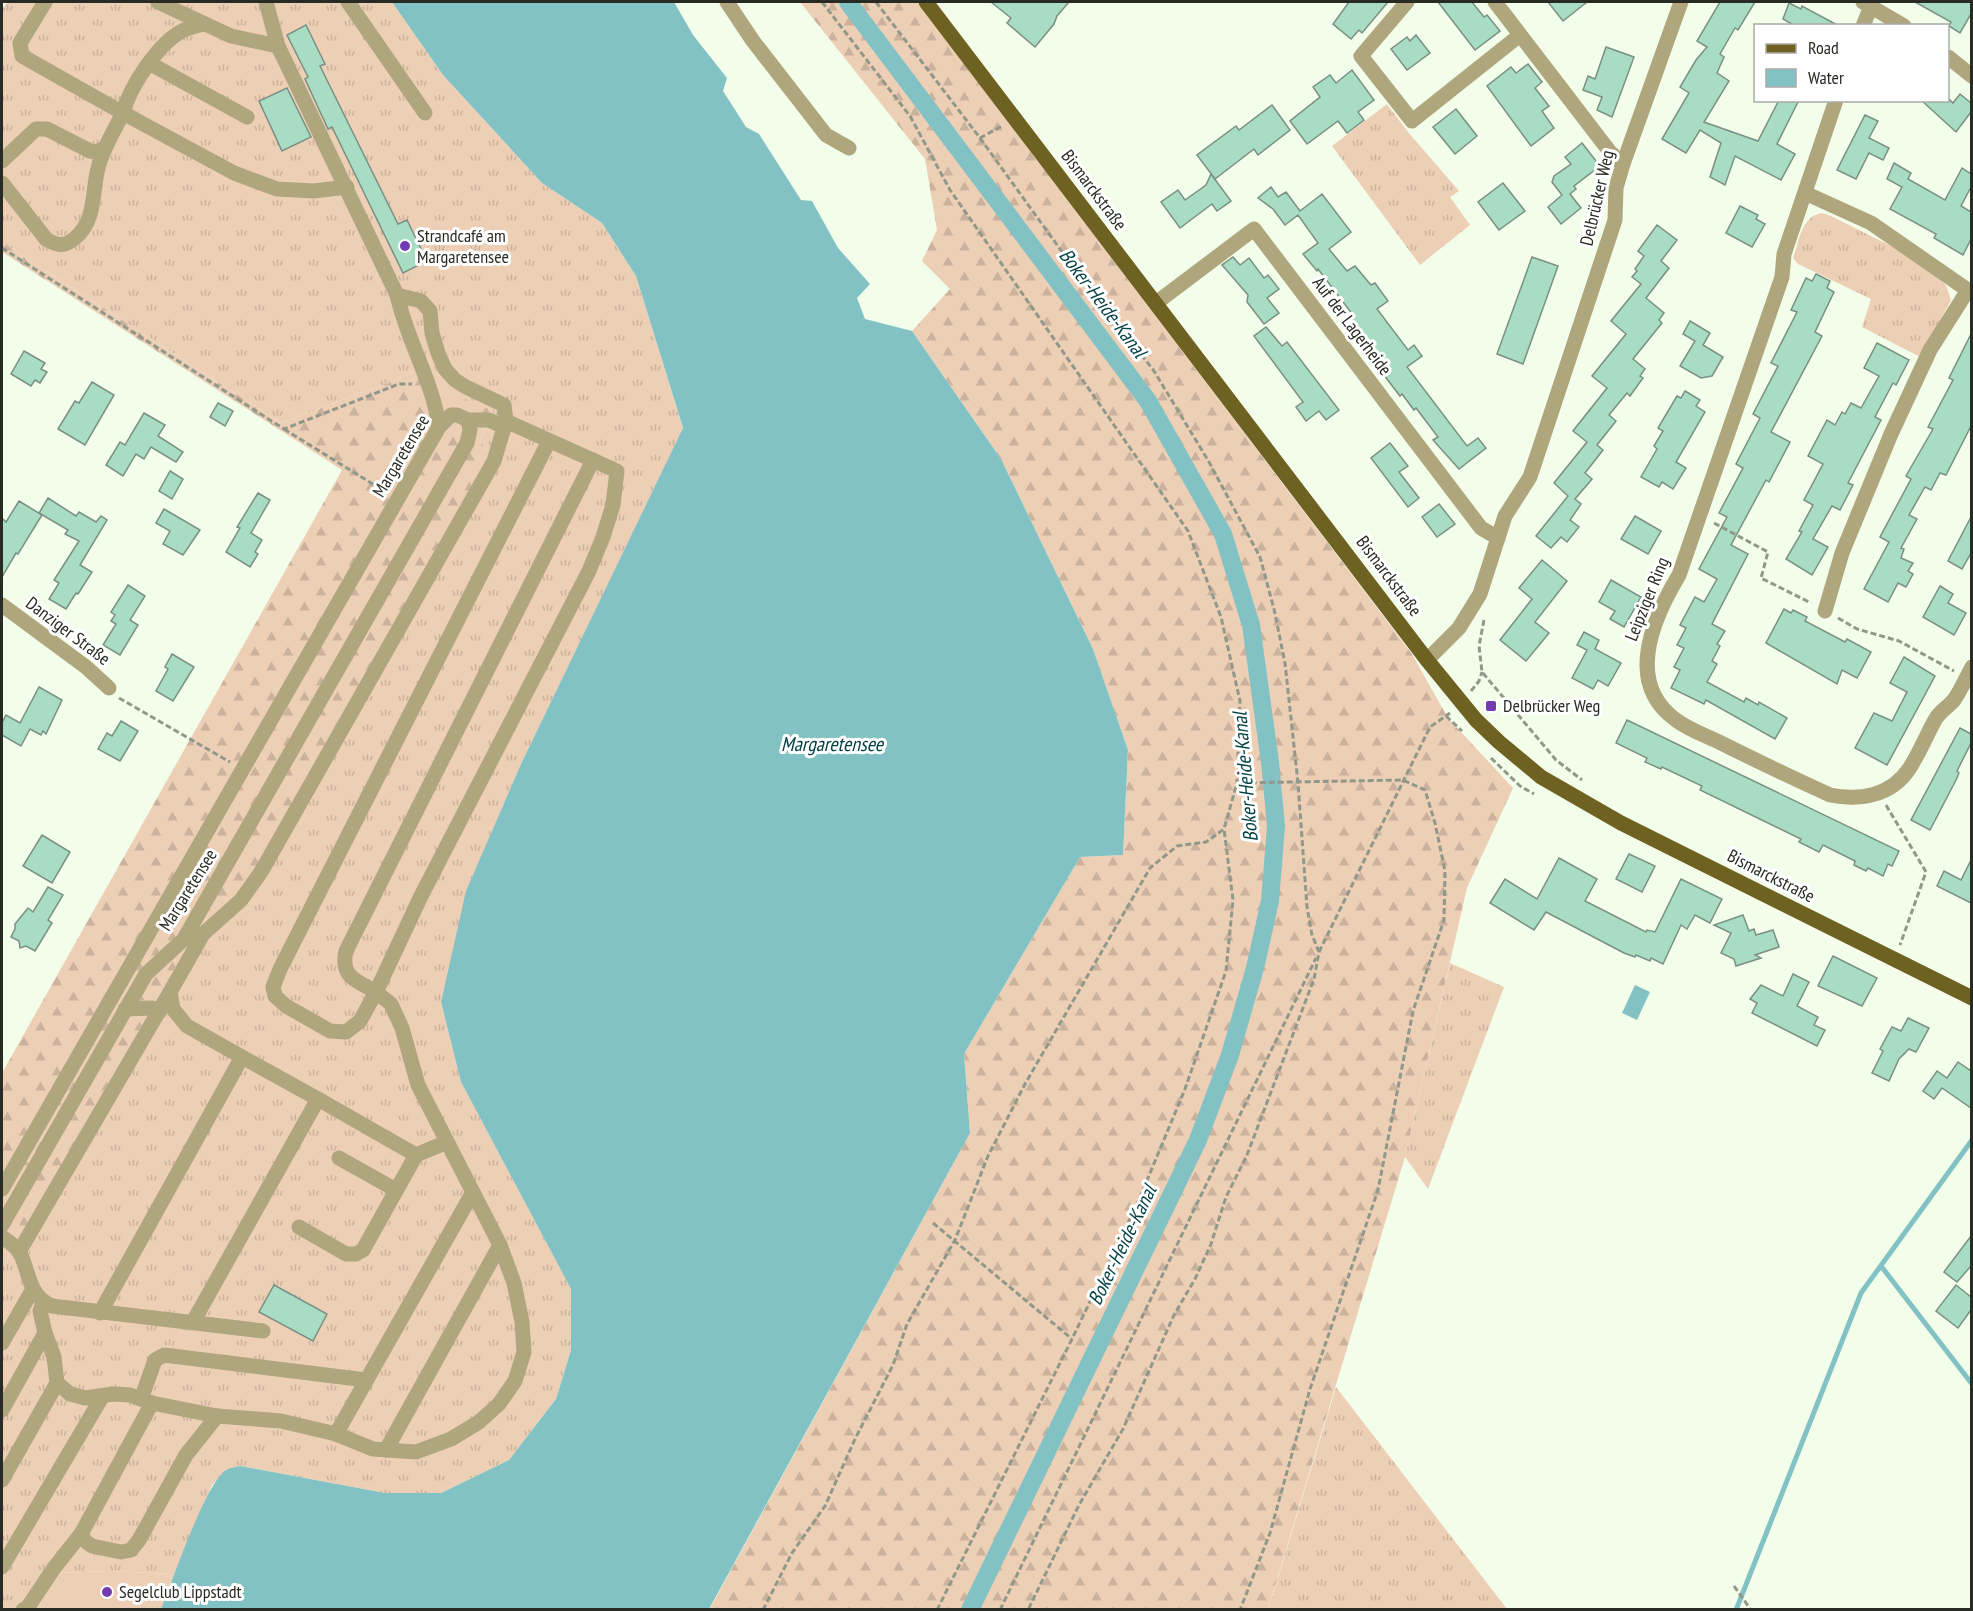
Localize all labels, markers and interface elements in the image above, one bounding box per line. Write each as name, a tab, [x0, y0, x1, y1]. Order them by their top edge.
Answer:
legend	[1754, 24, 1949, 102]
text: Road	[1808, 36, 1839, 59]
text: Water	[1808, 66, 1844, 89]
street label: Bismarckstraße	[1057, 145, 1132, 235]
street label: Delbrücker Weg	[1574, 148, 1619, 248]
place label: Strandcafé am Margaretensee	[417, 224, 509, 268]
marker: Strandcafé am Margaretensee	[398, 239, 412, 253]
water label: Boker-Heide-Kanal	[1053, 243, 1154, 365]
street label: Auf der Lagerheide	[1308, 272, 1397, 380]
street label: Margaretensee	[367, 410, 434, 501]
street label: Bismarckstraße	[1352, 531, 1427, 621]
street label: Leipziger Ring	[1619, 554, 1674, 644]
street label: Danziger Straße	[21, 591, 115, 670]
place label: Delbrücker Weg	[1503, 694, 1600, 717]
marker: Delbrücker Weg	[1484, 699, 1498, 713]
water label: Boker-Heide-Kanal	[1226, 709, 1264, 843]
water label: Margaretensee	[781, 731, 885, 757]
street label: Bismarckstraße	[1724, 844, 1819, 907]
street label: Margaretensee	[153, 845, 222, 935]
water label: Boker-Heide-Kanal	[1082, 1179, 1163, 1309]
place label: Segelclub Lippstadt	[119, 1580, 242, 1603]
marker: Segelclub Lippstadt	[100, 1585, 114, 1599]

